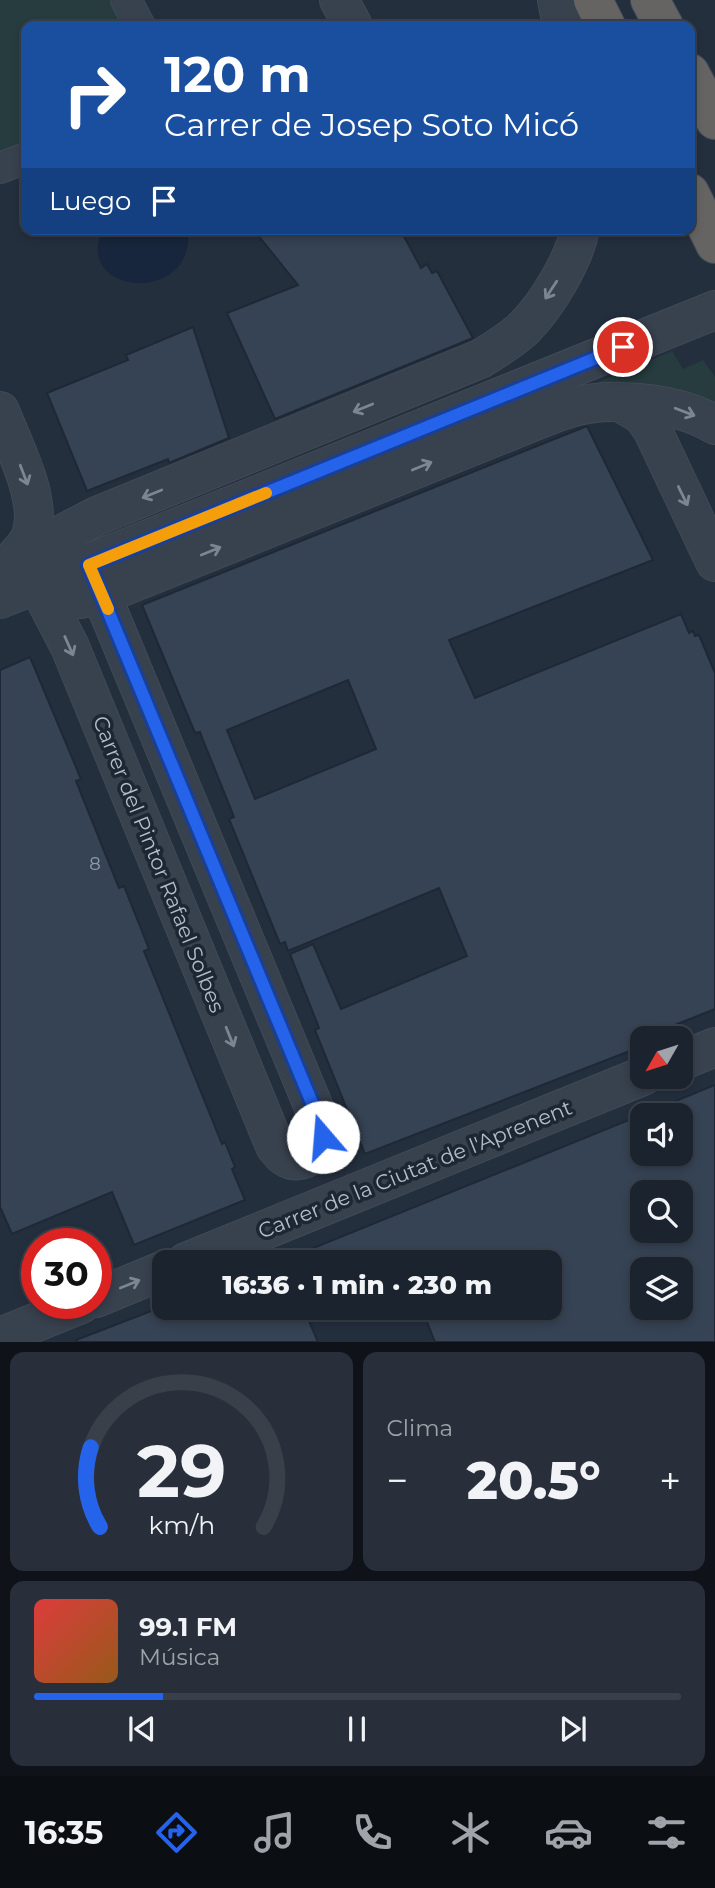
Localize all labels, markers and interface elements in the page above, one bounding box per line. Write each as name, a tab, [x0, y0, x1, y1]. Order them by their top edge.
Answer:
text: 120 m	[164, 45, 311, 104]
icon: right	[49, 49, 140, 140]
text: Carrer de Josep Soto Micó	[164, 105, 579, 144]
icon: arrive	[145, 182, 183, 220]
text: Luego	[49, 185, 131, 217]
one-way arrow	[544, 280, 558, 300]
pin	[593, 317, 653, 377]
icon: arrive	[604, 328, 642, 366]
one-way arrow	[352, 402, 374, 415]
one-way arrow	[674, 407, 696, 420]
one-way arrow	[410, 459, 432, 472]
one-way arrow	[19, 464, 32, 485]
one-way arrow	[677, 485, 691, 506]
one-way arrow	[142, 488, 163, 501]
one-way arrow	[199, 544, 221, 557]
one-way arrow	[63, 635, 76, 656]
street label: Carrer del Pintor Rafael Solbes	[88, 712, 230, 1016]
house number: 8	[89, 853, 101, 875]
one-way arrow	[225, 1026, 238, 1048]
north arrow	[630, 1026, 693, 1088]
map controls	[630, 1026, 693, 1320]
street label: Carrer de la Ciutat de l'Aprenent	[254, 1094, 576, 1244]
position arrow	[286, 1100, 360, 1174]
button: sound	[630, 1103, 693, 1166]
button: search	[630, 1180, 693, 1243]
speed limit sign: 30	[21, 1228, 112, 1319]
button: layers	[630, 1257, 693, 1320]
text: 16:36 · 1 min · 230 m	[222, 1269, 492, 1301]
one-way arrow	[119, 1277, 141, 1290]
text: Clima	[387, 1414, 453, 1442]
text: 29	[137, 1428, 226, 1516]
text: 20.5°	[467, 1449, 601, 1512]
text: −	[387, 1457, 408, 1504]
text: +	[659, 1457, 681, 1504]
text: km/h	[148, 1510, 215, 1540]
text: 99.1 FM	[139, 1611, 237, 1643]
text: Música	[139, 1643, 220, 1671]
icon: previous	[123, 1710, 161, 1748]
icon: pause	[338, 1710, 376, 1748]
icon: next	[554, 1710, 592, 1748]
icon: directions	[152, 1808, 201, 1857]
icon: music	[250, 1808, 299, 1857]
icon: phone	[348, 1808, 397, 1857]
icon: climate	[446, 1808, 495, 1857]
icon: car	[544, 1808, 593, 1857]
icon: filters	[642, 1808, 691, 1857]
text: 16:35	[24, 1813, 103, 1852]

